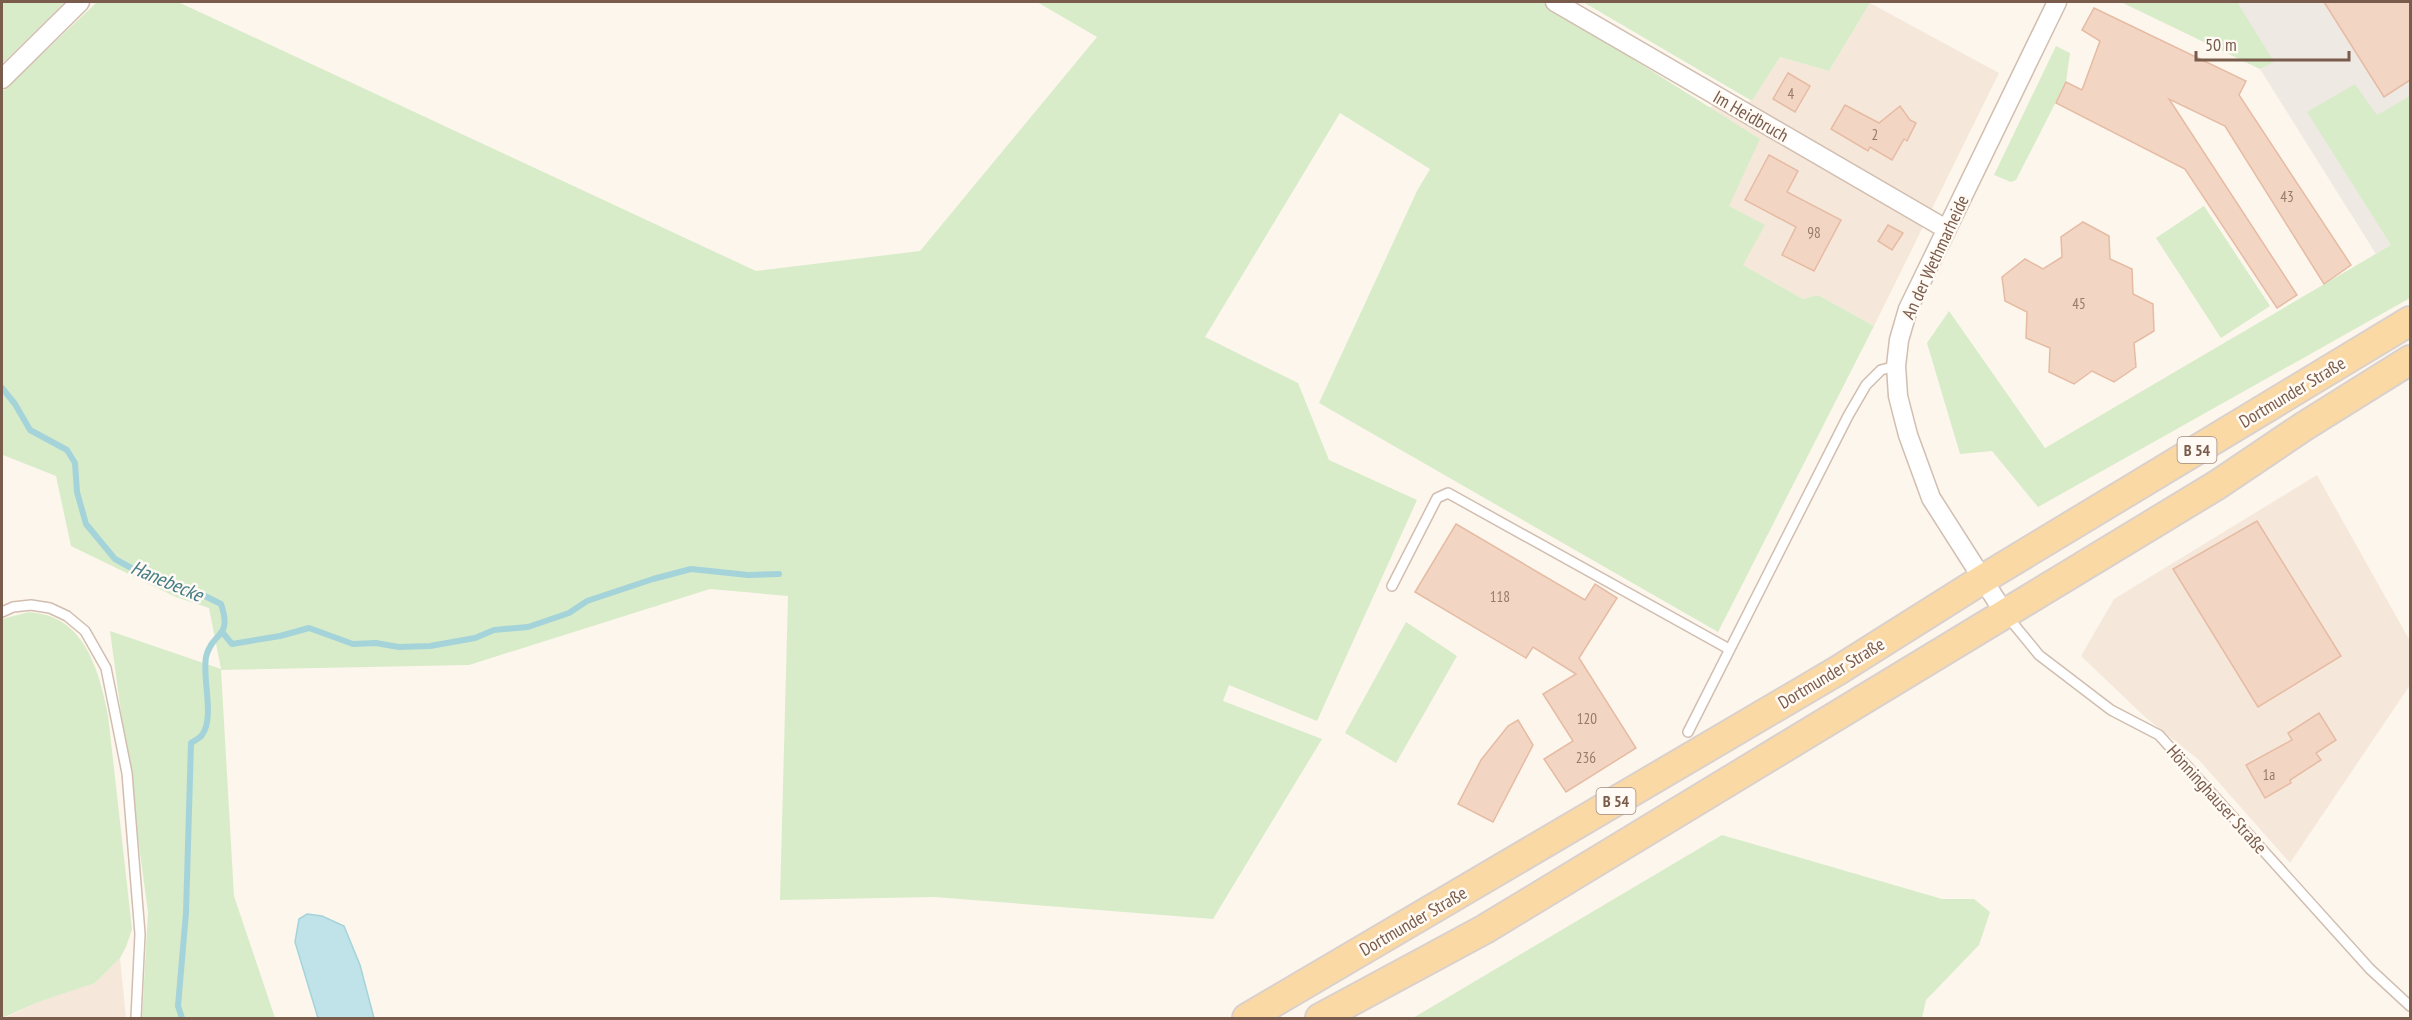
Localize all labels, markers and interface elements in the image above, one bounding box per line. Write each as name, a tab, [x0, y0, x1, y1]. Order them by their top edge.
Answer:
scale bar	[2196, 24, 2349, 62]
text: 50 m	[2205, 33, 2237, 56]
house number: 4	[1788, 84, 1795, 103]
street label: Im Heidbruch	[1709, 85, 1793, 147]
house number: 2	[1872, 125, 1878, 144]
house number: 43	[2280, 187, 2294, 206]
street label: An der Wethmarheide	[1896, 191, 1974, 323]
house number: 98	[1807, 223, 1821, 242]
house number: 45	[2072, 294, 2086, 313]
street label: Dortmunder Straße	[2235, 351, 2349, 433]
road number: B 54	[2178, 437, 2216, 463]
water label: Hanebecke	[127, 554, 208, 608]
house number: 118	[1490, 587, 1510, 606]
street label: Dortmunder Straße	[1774, 632, 1888, 714]
house number: 120	[1577, 709, 1597, 728]
street label: Hönninghauser Straße	[2162, 740, 2272, 858]
house number: 236	[1576, 748, 1596, 767]
house number: 1a	[2263, 765, 2275, 784]
road number: B 54	[1596, 788, 1636, 814]
street label: Dortmunder Straße	[1355, 881, 1471, 961]

